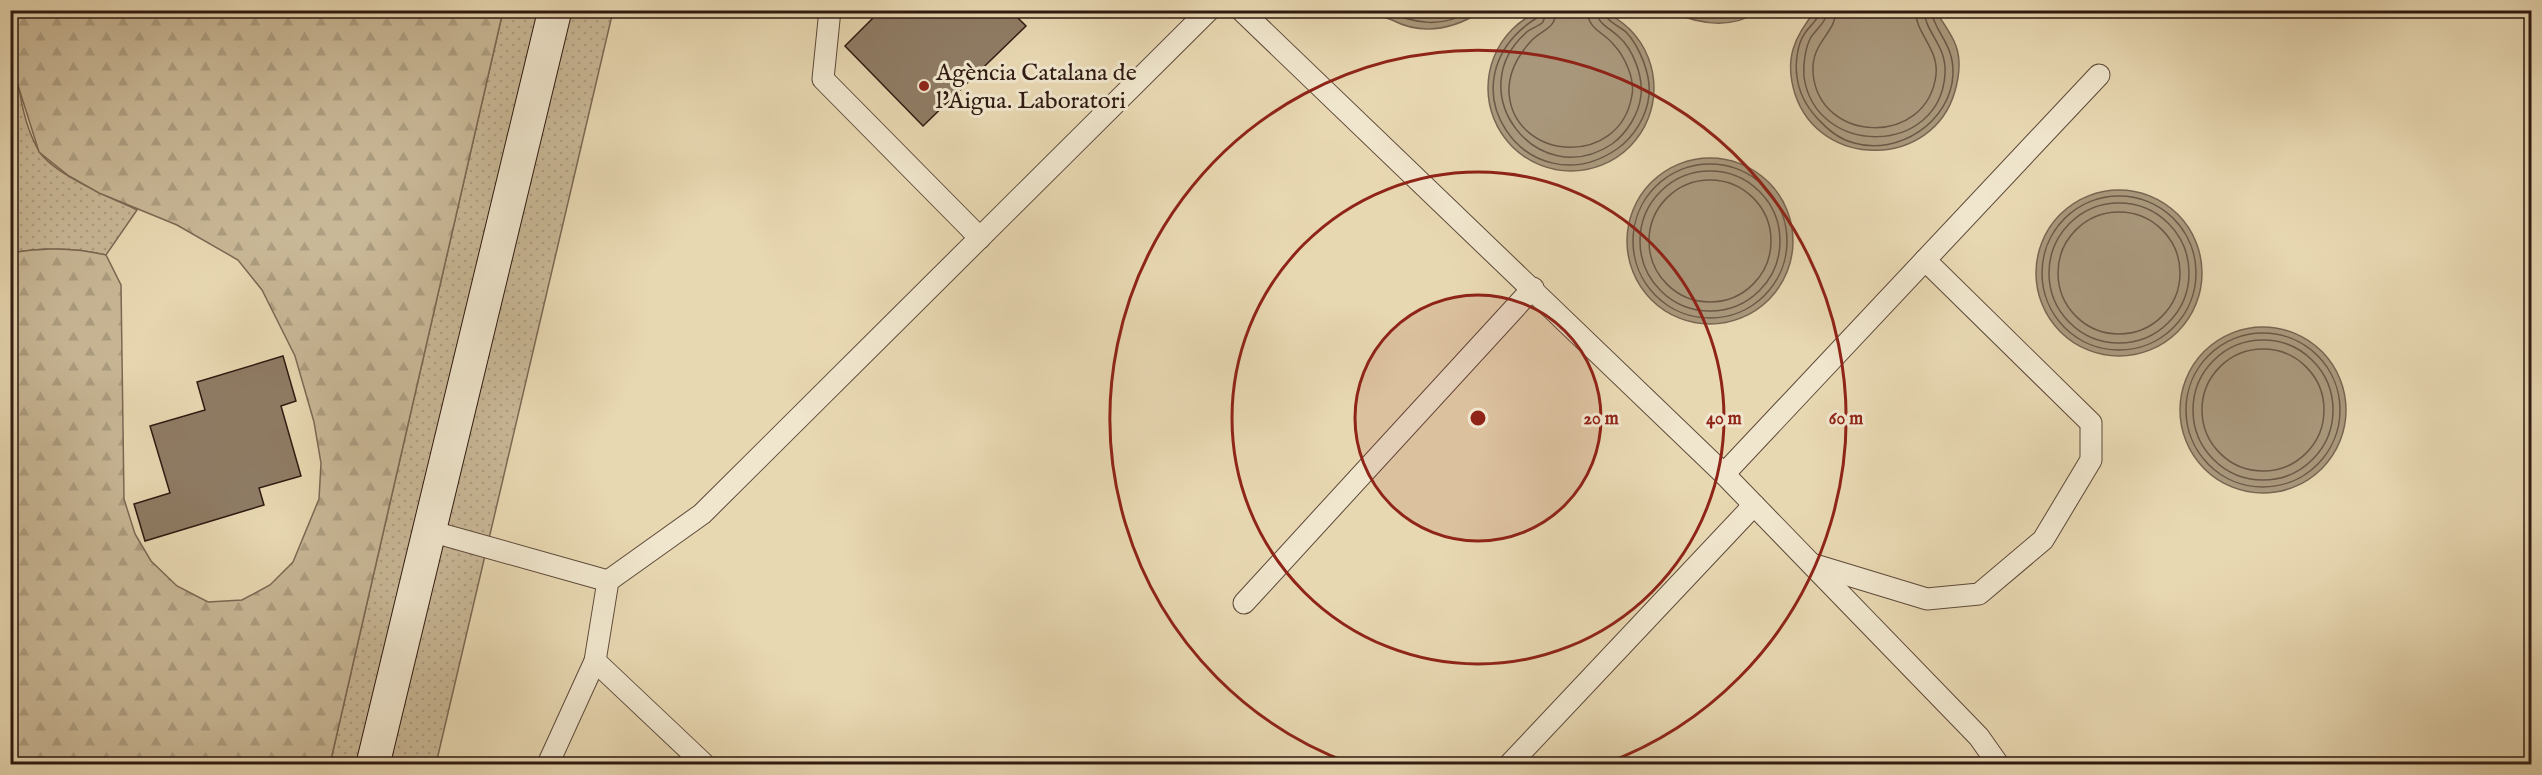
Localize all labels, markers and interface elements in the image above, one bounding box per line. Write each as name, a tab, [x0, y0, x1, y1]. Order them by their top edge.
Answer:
place label: Agència Catalana de l'Aigua. Laboratori	[935, 58, 1137, 117]
marker: Agència Catalana de l'Aigua. Laboratori	[917, 79, 931, 93]
centre of rings	[1468, 408, 1488, 428]
text: 20 m	[1583, 408, 1619, 431]
text: 40 m	[1706, 408, 1742, 431]
text: 60 m	[1829, 408, 1863, 431]

